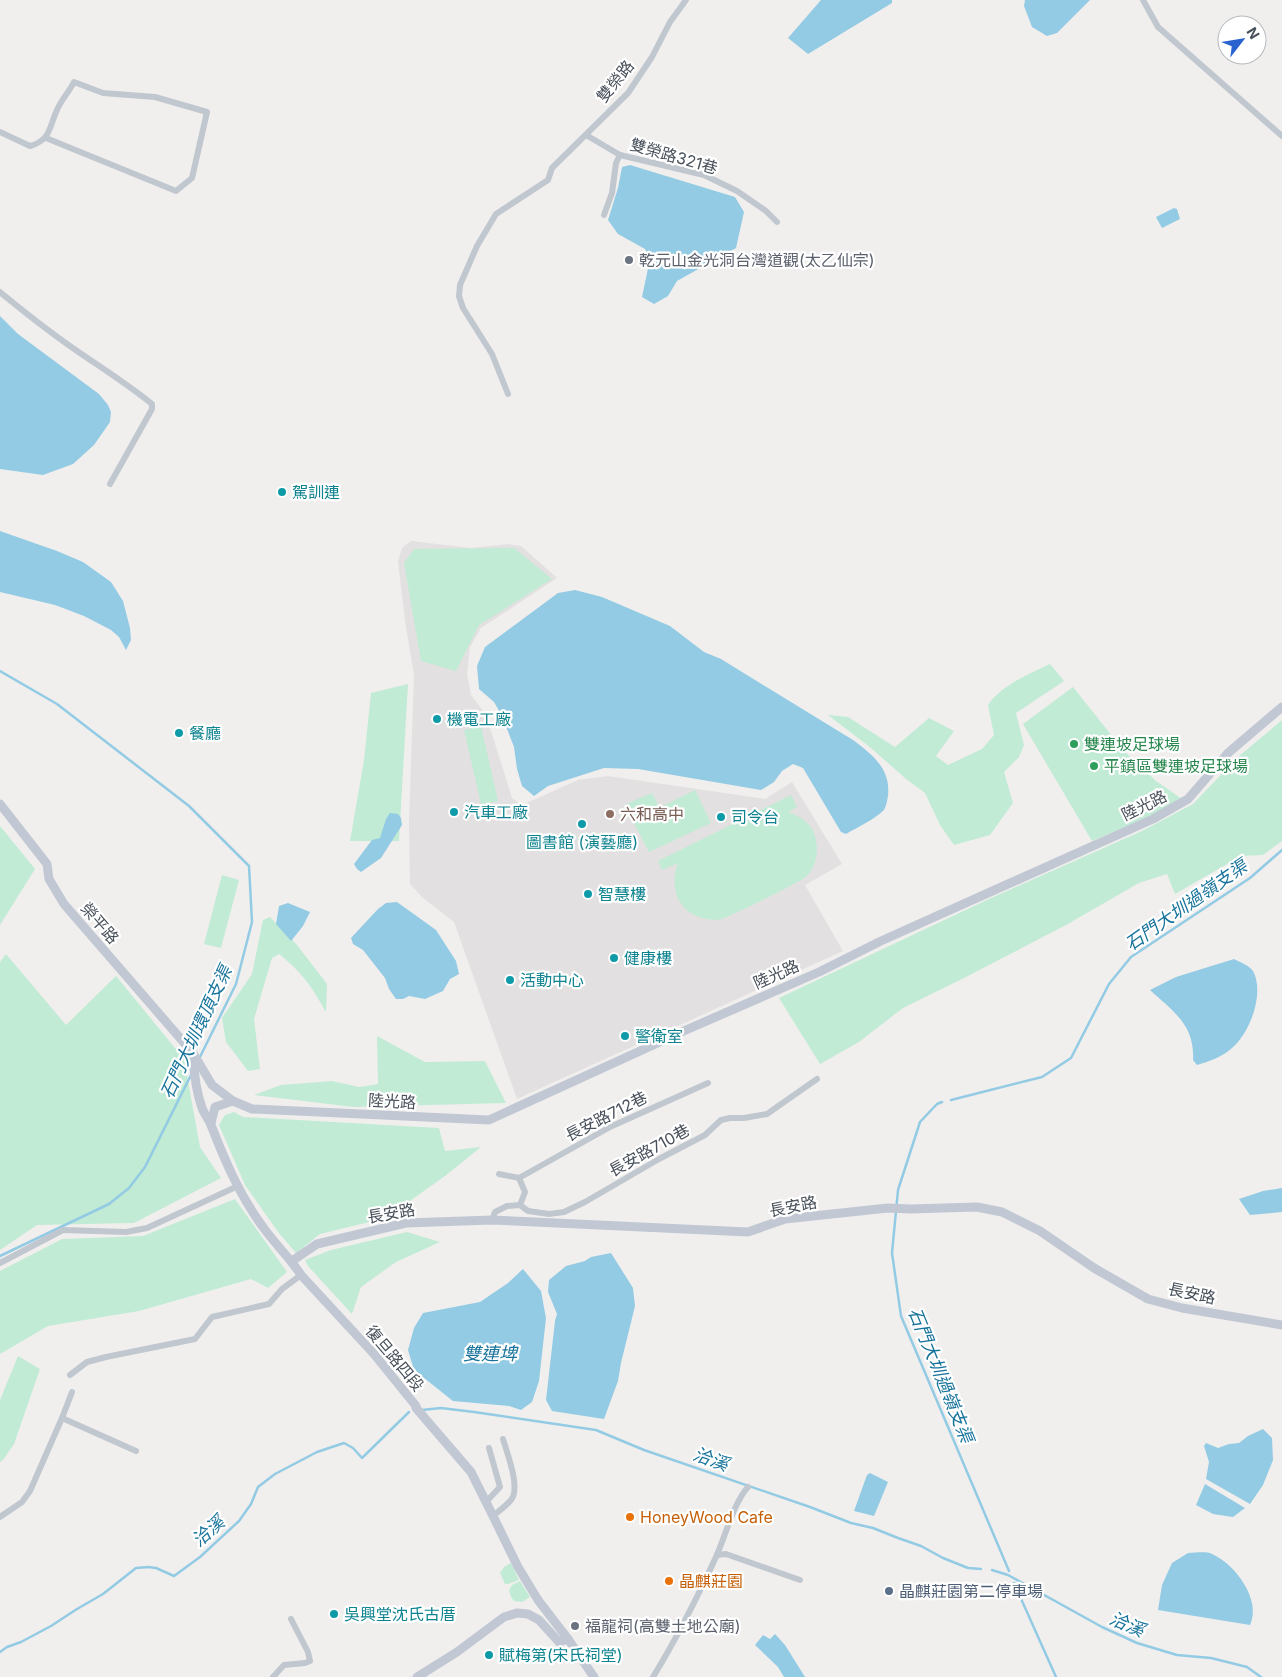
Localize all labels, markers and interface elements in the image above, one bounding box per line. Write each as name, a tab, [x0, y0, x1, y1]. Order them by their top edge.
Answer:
north arrow	[1217, 15, 1267, 65]
text: N	[1244, 24, 1264, 42]
street label: 雙榮路	[592, 56, 638, 106]
street label: 雙榮路321巷	[628, 134, 720, 178]
place label: 乾元山金光洞台灣道觀(太乙仙宗)	[639, 250, 875, 270]
marker: 乾元山金光洞台灣道觀(太乙仙宗)	[623, 254, 635, 266]
place label: 駕訓連	[292, 482, 340, 502]
marker: 駕訓連	[276, 486, 288, 498]
place label: 機電工廠	[447, 709, 511, 729]
marker: 機電工廠	[431, 713, 443, 725]
place label: 餐廳	[189, 723, 221, 743]
marker: 餐廳	[173, 727, 185, 739]
place label: 雙連坡足球場	[1084, 734, 1180, 754]
marker: 雙連坡足球場	[1068, 738, 1080, 750]
place label: 平鎮區雙連坡足球場	[1104, 756, 1248, 776]
marker: 平鎮區雙連坡足球場	[1088, 760, 1100, 772]
street label: 陸光路	[1118, 785, 1170, 825]
place label: 汽車工廠	[464, 802, 528, 822]
place label: 六和高中	[620, 804, 684, 824]
marker: 汽車工廠	[448, 806, 460, 818]
place label: 司令台	[731, 807, 779, 827]
marker: 六和高中	[604, 808, 616, 820]
marker: 司令台	[715, 811, 727, 823]
marker: 圖書館 (演藝廳)	[576, 818, 588, 830]
place label: 圖書館 (演藝廳)	[526, 832, 638, 852]
water label: 石門大圳過嶺支渠	[1121, 853, 1253, 955]
place label: 智慧樓	[598, 884, 646, 904]
marker: 智慧樓	[582, 888, 594, 900]
street label: 榮平路	[77, 898, 123, 948]
place label: 健康樓	[624, 948, 672, 968]
marker: 健康樓	[608, 952, 620, 964]
street label: 陸光路	[750, 955, 802, 993]
water label: 石門大圳環頂支渠	[156, 960, 237, 1102]
place label: 活動中心	[520, 970, 584, 990]
marker: 活動中心	[504, 974, 516, 986]
place label: 警衛室	[635, 1026, 683, 1046]
marker: 警衛室	[619, 1030, 631, 1042]
street label: 長安路712巷	[562, 1087, 650, 1145]
street label: 陸光路	[368, 1090, 416, 1112]
street label: 長安路710巷	[605, 1120, 693, 1180]
street label: 長安路	[768, 1192, 818, 1220]
street label: 長安路	[366, 1199, 416, 1227]
street label: 長安路	[1166, 1278, 1218, 1308]
water label: 石門大圳過嶺支渠	[904, 1304, 979, 1448]
street label: 復旦路四段	[362, 1321, 428, 1395]
water label: 雙連埤	[463, 1343, 519, 1364]
water label: 洽溪	[690, 1443, 734, 1476]
place label: HoneyWood Cafe	[640, 1507, 773, 1527]
water label: 洽溪	[188, 1509, 231, 1551]
marker: HoneyWood Cafe	[624, 1511, 636, 1523]
place label: 晶麒莊園	[679, 1571, 743, 1591]
marker: 晶麒莊園	[663, 1575, 675, 1587]
place label: 晶麒莊園第二停車場	[899, 1581, 1043, 1601]
marker: 晶麒莊園第二停車場	[883, 1585, 895, 1597]
place label: 吳興堂沈氏古厝	[344, 1604, 456, 1624]
water label: 洽溪	[1106, 1607, 1150, 1642]
marker: 吳興堂沈氏古厝	[328, 1608, 340, 1620]
place label: 福龍祠(高雙土地公廟)	[585, 1616, 741, 1636]
marker: 福龍祠(高雙土地公廟)	[569, 1620, 581, 1632]
place label: 賦梅第(宋氏祠堂)	[499, 1645, 623, 1665]
marker: 賦梅第(宋氏祠堂)	[483, 1649, 495, 1661]

